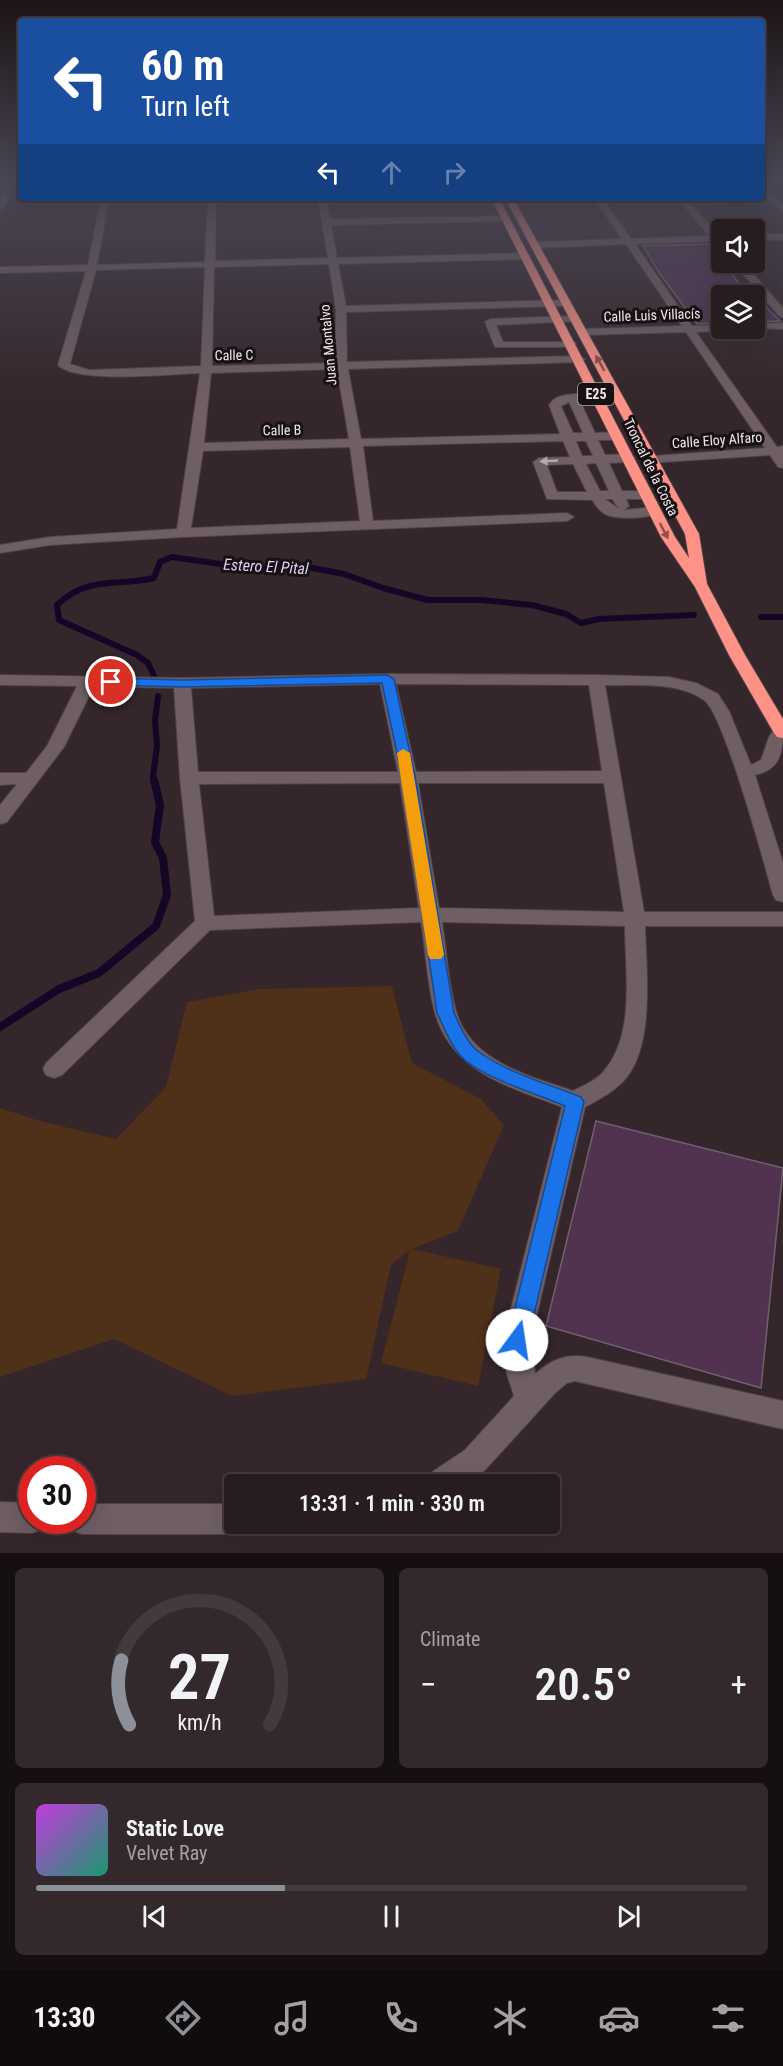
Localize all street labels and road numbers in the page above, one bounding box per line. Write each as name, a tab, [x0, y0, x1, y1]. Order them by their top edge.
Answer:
street label: Juan Montalvo	[316, 304, 340, 386]
street label: Calle Luis Villacís	[603, 305, 701, 325]
street label: Calle C	[214, 347, 254, 363]
road number: E25	[578, 383, 614, 405]
street label: Troncal de la Costa	[620, 416, 682, 518]
street label: Calle B	[263, 422, 301, 438]
street label: Calle Eloy Alfaro	[671, 429, 763, 451]

